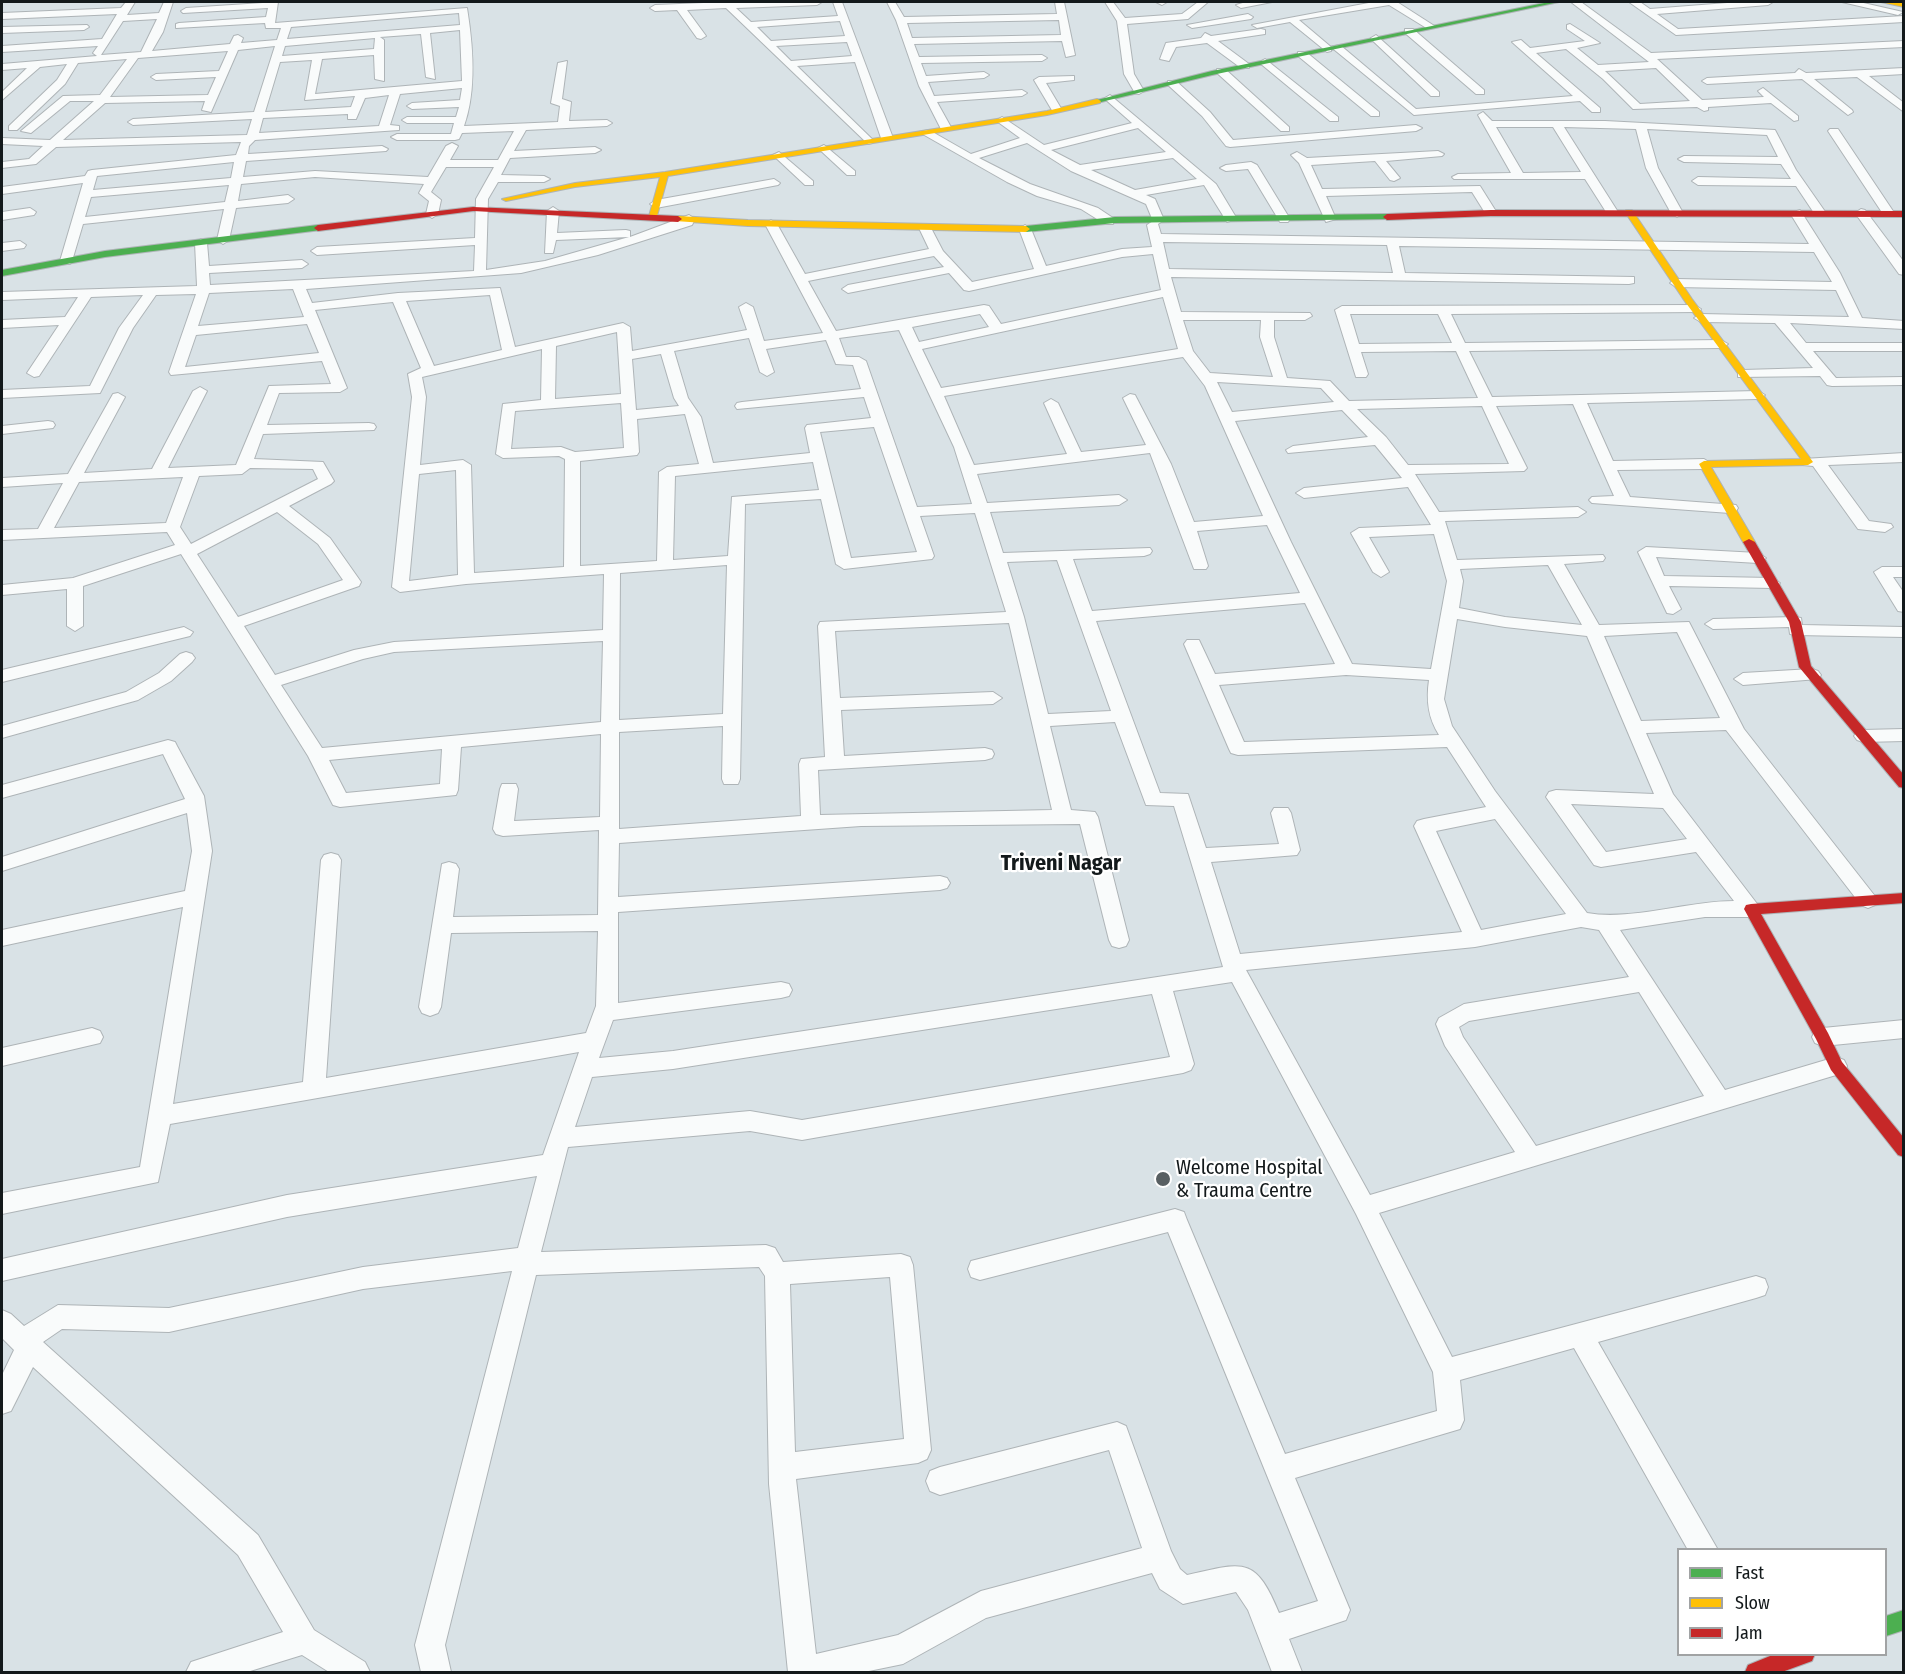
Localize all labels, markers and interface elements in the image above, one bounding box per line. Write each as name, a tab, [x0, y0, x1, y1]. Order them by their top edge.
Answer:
district label: Triveni Nagar	[1001, 851, 1121, 877]
place label: Welcome Hospital & Trauma Centre	[1176, 1156, 1323, 1203]
marker: Welcome Hospital & Trauma Centre	[1154, 1170, 1172, 1188]
legend	[1677, 1548, 1887, 1656]
text: Fast	[1735, 1562, 1764, 1584]
text: Slow	[1735, 1592, 1770, 1614]
text: Jam	[1735, 1622, 1763, 1644]

